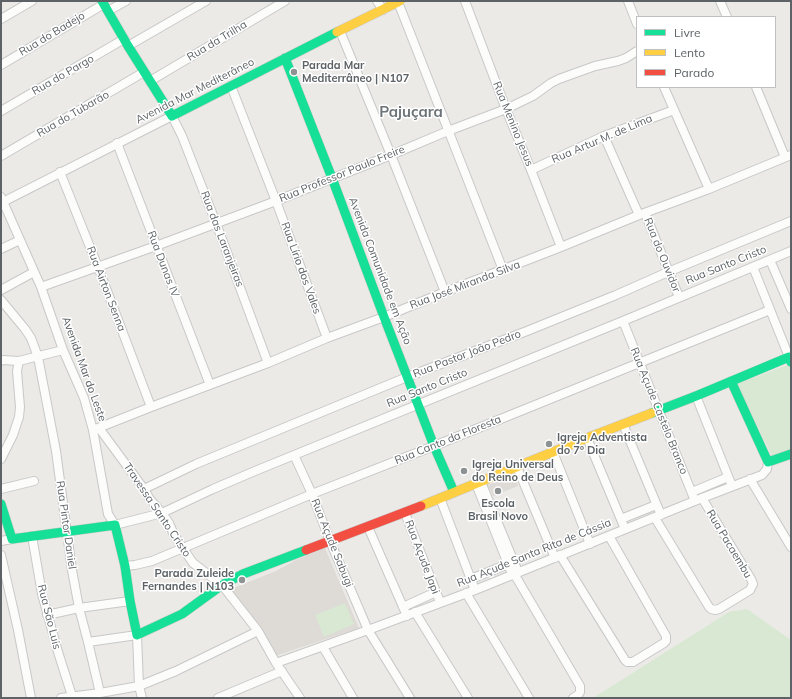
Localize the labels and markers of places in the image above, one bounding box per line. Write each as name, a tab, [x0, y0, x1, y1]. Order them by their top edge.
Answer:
place label: Parada Mar Mediterrâneo | N107	[302, 59, 409, 85]
marker: Parada Mar Mediterrâneo | N107	[289, 67, 299, 77]
place label: Igreja Adventista do 7º Dia	[557, 431, 647, 457]
marker: Igreja Adventista do 7º Dia	[544, 439, 554, 449]
place label: Igreja Universal do Reino de Deus	[472, 458, 563, 484]
marker: Igreja Universal do Reino de Deus	[459, 466, 469, 476]
marker: Escola Brasil Novo	[493, 486, 503, 496]
place label: Escola Brasil Novo	[468, 497, 528, 523]
place label: Parada Zuleide Fernandes | N103	[142, 567, 234, 593]
marker: Parada Zuleide Fernandes | N103	[237, 575, 247, 585]

